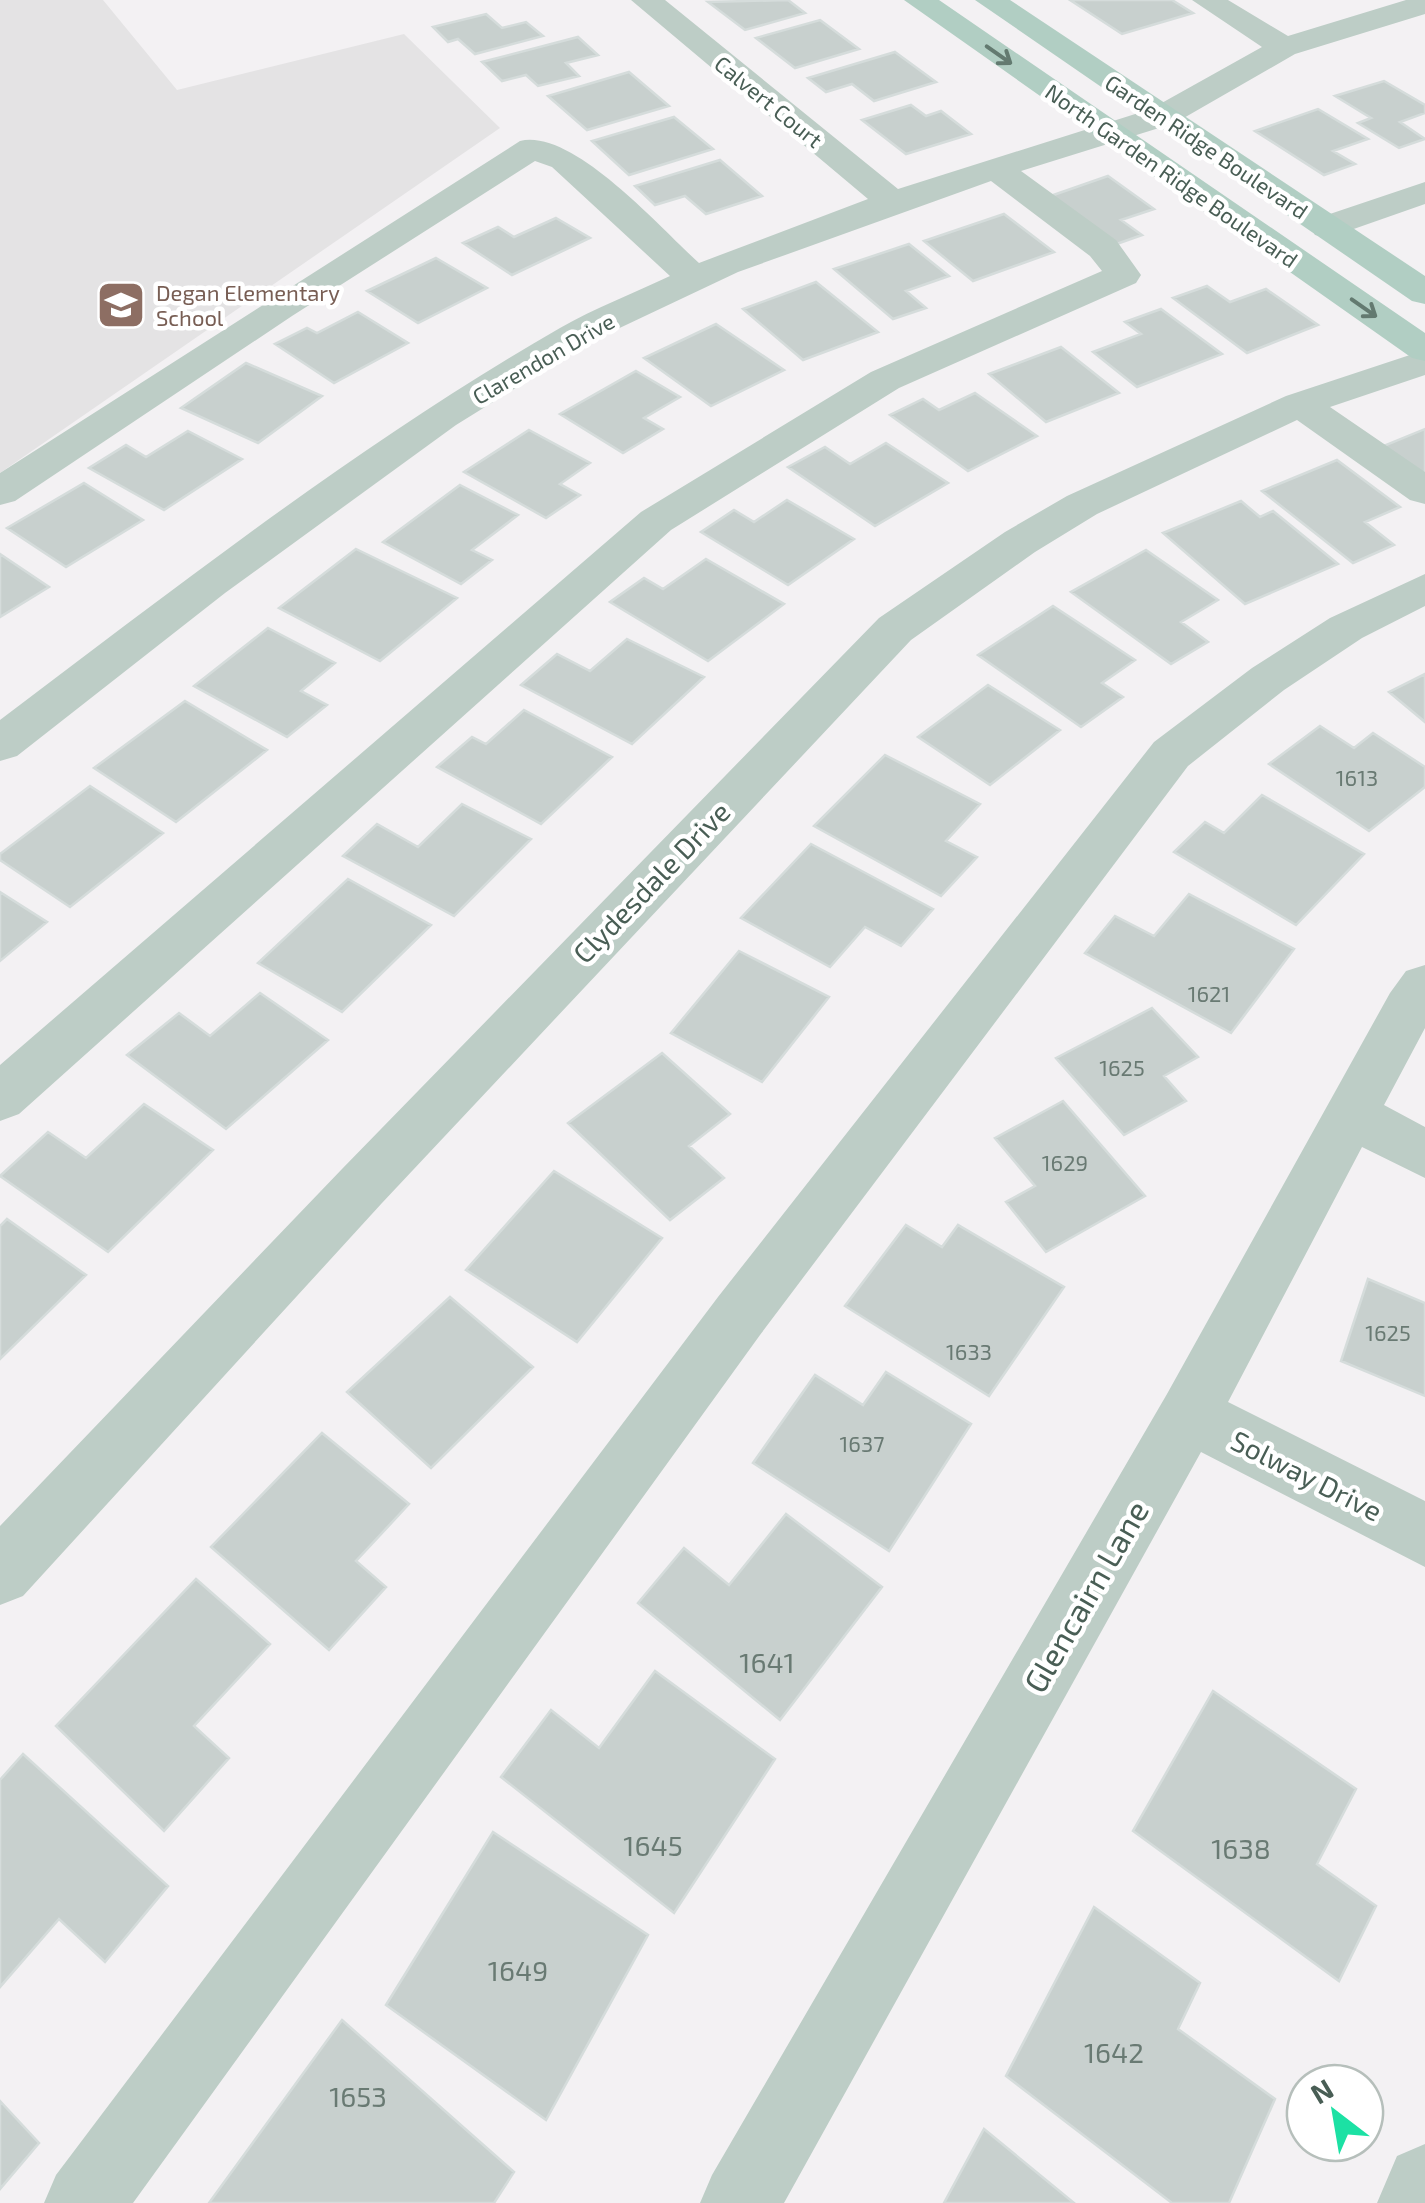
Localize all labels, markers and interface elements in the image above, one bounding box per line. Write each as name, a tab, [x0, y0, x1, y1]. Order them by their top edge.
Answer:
one-way arrow	[984, 45, 1012, 66]
street label: Calvert Court	[710, 50, 828, 152]
street label: Garden Ridge Boulevard	[1101, 68, 1313, 224]
street label: North Garden Ridge Boulevard	[1041, 78, 1303, 272]
school or university icon: Degan Elementary School	[95, 279, 147, 331]
place label: Degan Elementary School	[156, 279, 340, 330]
one-way arrow	[1350, 297, 1378, 318]
street label: Clarendon Drive	[468, 307, 618, 409]
house number: 1613	[1336, 764, 1378, 790]
street label: Clydesdale Drive	[565, 794, 737, 970]
house number: 1621	[1188, 980, 1230, 1006]
house number: 1625	[1099, 1054, 1145, 1080]
house number: 1629	[1042, 1149, 1088, 1175]
house number: 1625	[1365, 1319, 1411, 1345]
house number: 1633	[946, 1338, 992, 1364]
street label: Solway Drive	[1226, 1422, 1388, 1528]
house number: 1637	[840, 1430, 884, 1456]
street label: Glencairn Lane	[1015, 1493, 1155, 1699]
house number: 1641	[739, 1645, 795, 1679]
house number: 1645	[623, 1828, 683, 1862]
house number: 1638	[1211, 1831, 1271, 1865]
house number: 1649	[488, 1953, 548, 1987]
house number: 1642	[1084, 2035, 1144, 2069]
north arrow	[1285, 2063, 1385, 2163]
text: N	[1304, 2071, 1339, 2110]
house number: 1653	[329, 2079, 387, 2113]

